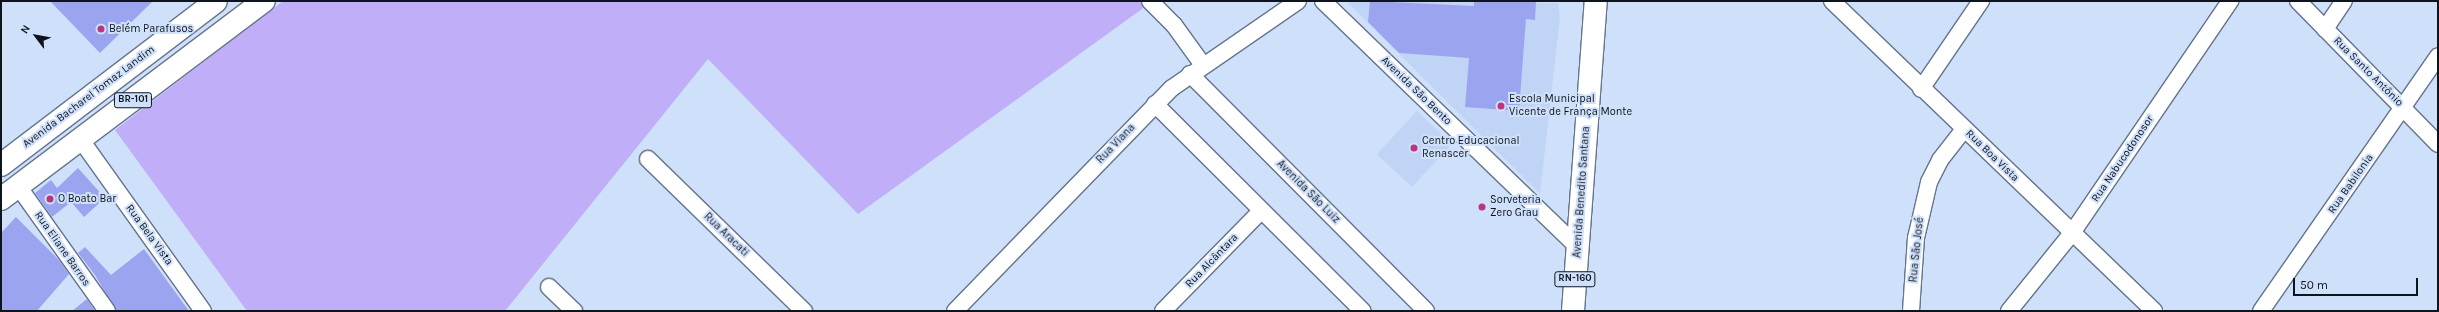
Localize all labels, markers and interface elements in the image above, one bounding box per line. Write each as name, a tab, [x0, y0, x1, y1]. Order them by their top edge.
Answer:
north arrow	[16, 16, 56, 56]
place label: Belém Parafusos	[109, 22, 193, 36]
text: N	[18, 23, 33, 36]
marker: Belém Parafusos	[96, 24, 106, 34]
street label: Rua Santo Antônio	[2330, 34, 2406, 110]
street label: Avenida Bacharel Tomaz Landim	[20, 43, 158, 151]
street label: Avenida São Bento	[1378, 54, 1454, 128]
road number: BR-101	[113, 92, 153, 108]
place label: Escola Municipal Vicente de França Monte	[1509, 93, 1632, 119]
marker: Escola Municipal Vicente de França Monte	[1496, 101, 1506, 111]
street label: Rua Nabucodonosor	[2089, 113, 2157, 205]
street label: Rua Viana	[1094, 121, 1138, 167]
street label: Avenida Benedito Santana	[1571, 126, 1593, 258]
street label: Rua Boa Vista	[1963, 127, 2021, 185]
place label: Centro Educacional Renascer	[1422, 135, 1520, 161]
marker: Centro Educacional Renascer	[1409, 143, 1419, 153]
street label: Rua Babilonia	[2326, 152, 2376, 216]
street label: Avenida São Luiz	[1274, 158, 1342, 226]
place label: O Boato Bar	[58, 192, 116, 206]
marker: O Boato Bar	[45, 194, 55, 204]
place label: Sorveteria Zero Grau	[1490, 194, 1541, 220]
street label: Rua Bela Vista	[123, 202, 175, 268]
marker: Sorveteria Zero Grau	[1477, 202, 1487, 212]
street label: Rua Eliane Barros	[31, 209, 93, 289]
street label: Rua Aracati	[701, 210, 751, 260]
street label: Rua São José	[1907, 217, 1927, 283]
street label: Rua Alcântara	[1183, 231, 1241, 291]
scale bar	[2295, 270, 2420, 296]
road number: RN-160	[1554, 271, 1596, 287]
text: 50 m	[2300, 278, 2328, 292]

